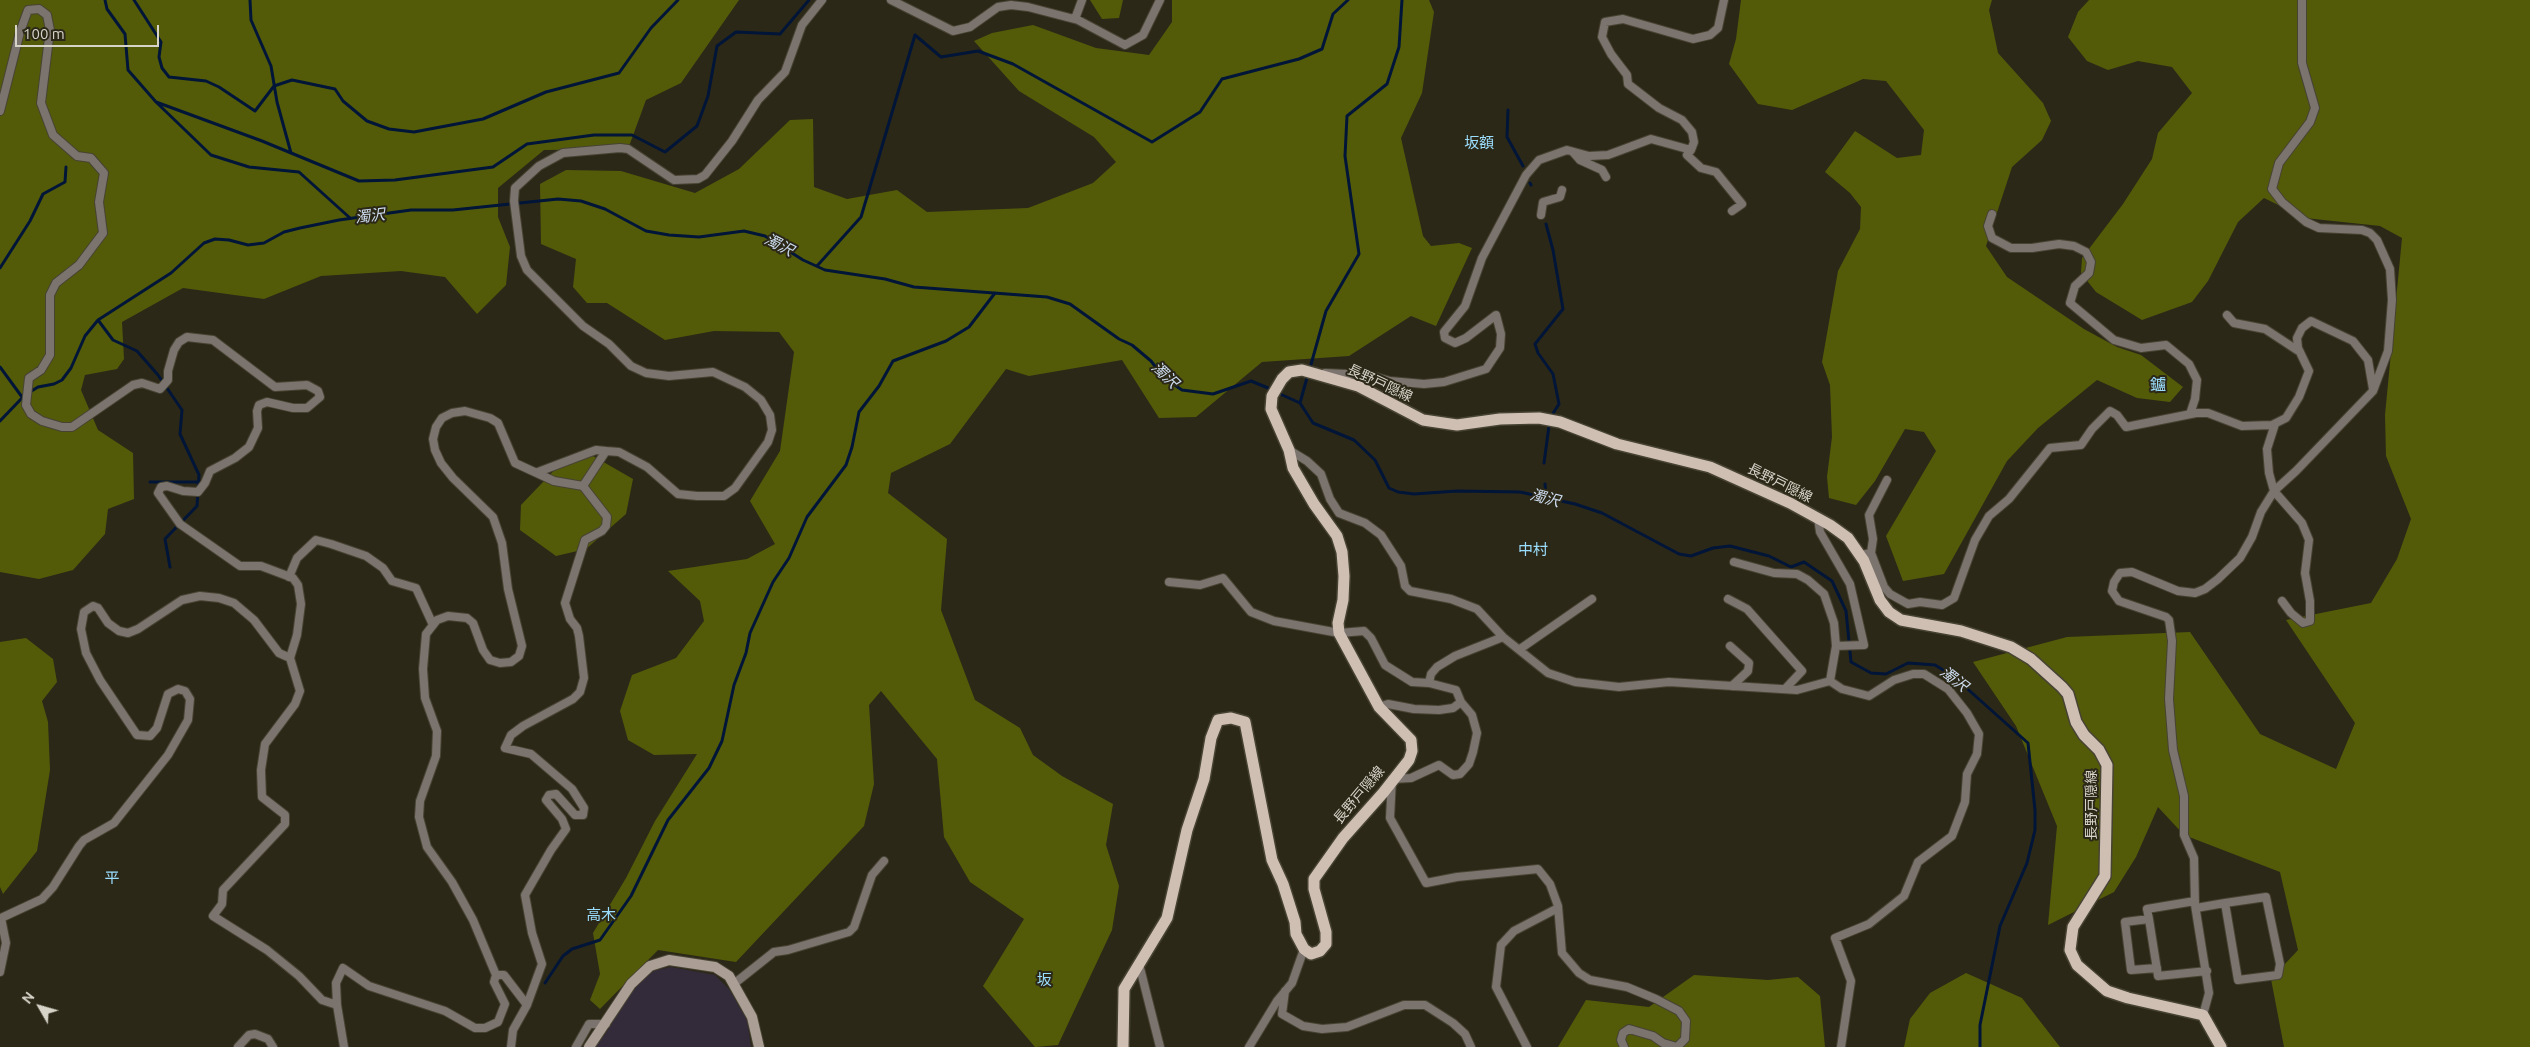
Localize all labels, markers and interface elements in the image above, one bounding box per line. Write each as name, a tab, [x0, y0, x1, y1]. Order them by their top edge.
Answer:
scale bar	[18, 15, 161, 47]
text: 100 m	[23, 25, 65, 42]
district label: 坂額	[1464, 134, 1494, 152]
water label: 濁沢	[354, 205, 386, 227]
water label: 濁沢	[762, 230, 796, 260]
water label: 濁沢	[1148, 358, 1182, 392]
street label: 長野戸隠線	[1345, 361, 1415, 405]
district label: 鑪	[2150, 375, 2166, 395]
street label: 長野戸隠線	[1745, 460, 1815, 506]
water label: 濁沢	[1528, 485, 1562, 511]
district label: 中村	[1518, 541, 1548, 559]
water label: 濁沢	[1937, 663, 1971, 695]
street label: 長野戸隠線	[1330, 763, 1388, 827]
street label: 長野戸隠線	[2083, 770, 2099, 840]
district label: 平	[105, 869, 119, 887]
district label: 高木	[586, 906, 616, 924]
district label: 坂	[1037, 971, 1051, 989]
north arrow	[15, 982, 65, 1032]
text: N	[19, 989, 38, 1007]

